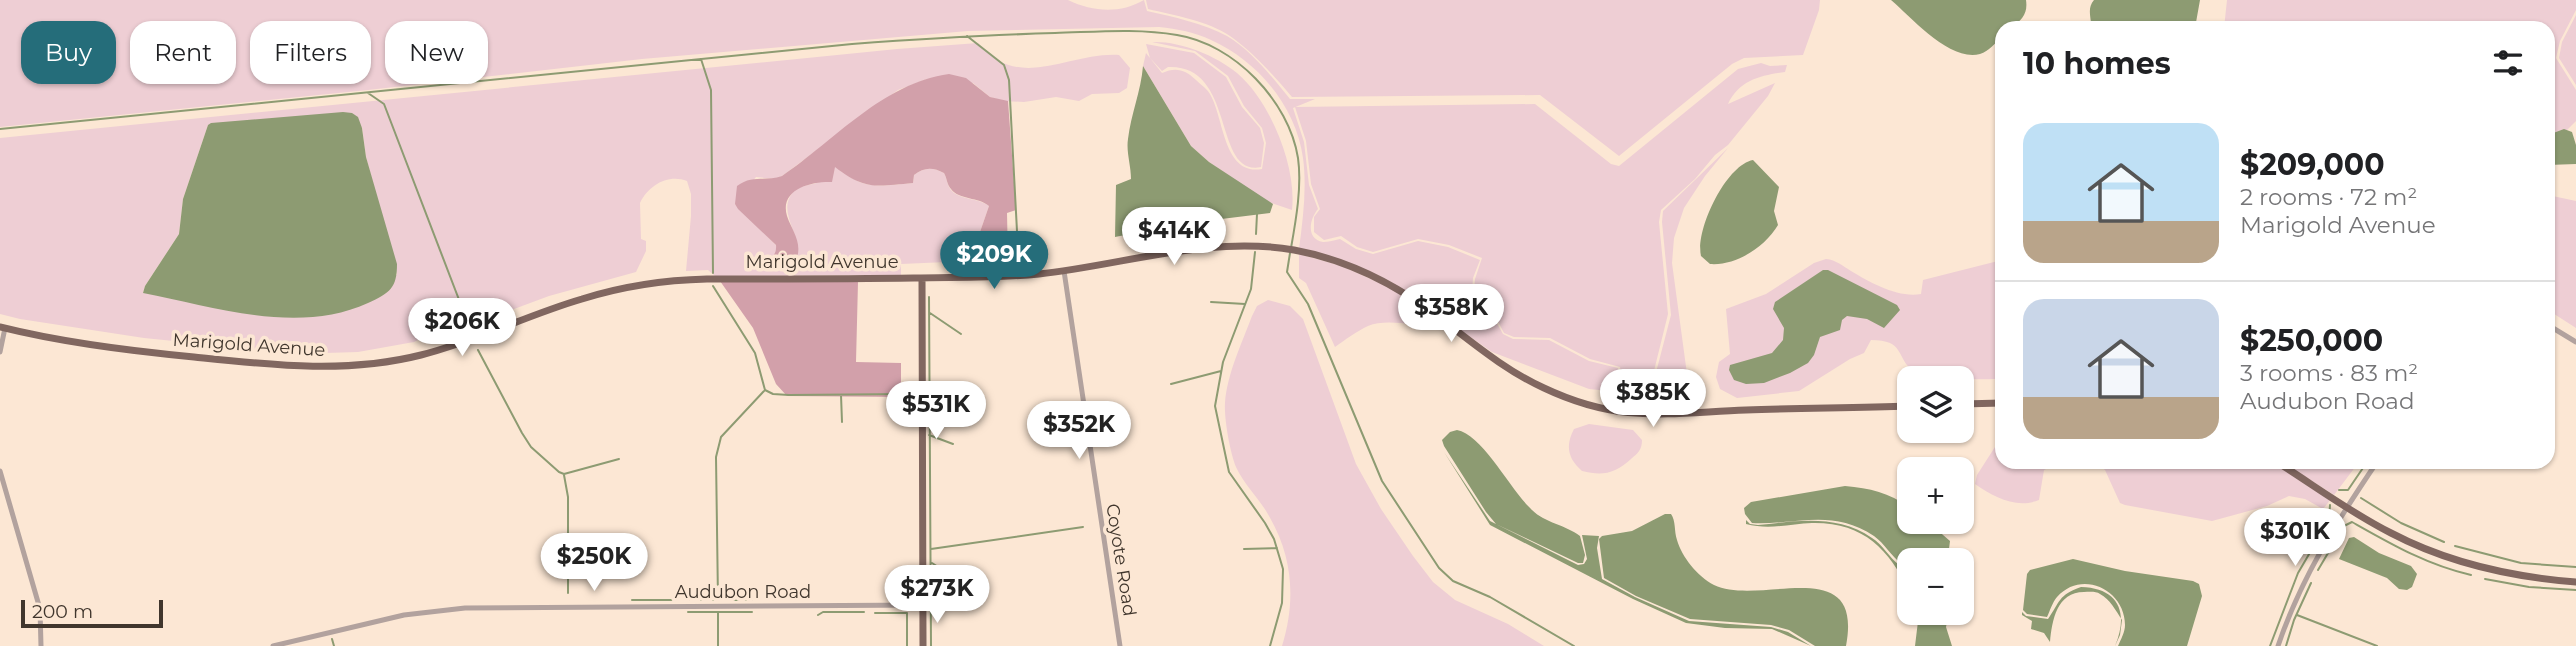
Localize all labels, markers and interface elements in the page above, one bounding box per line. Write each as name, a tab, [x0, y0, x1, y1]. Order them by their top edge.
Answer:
chip: Buy	[21, 21, 116, 84]
chip: Rent	[130, 21, 236, 84]
chip: Filters	[250, 21, 371, 84]
chip: New	[385, 21, 488, 84]
icon: filters	[2489, 44, 2527, 82]
text: 10 homes	[2023, 45, 2171, 82]
text: $209,000	[2240, 146, 2385, 183]
icon: home	[2079, 151, 2163, 235]
text: 2 rooms · 72 m²	[2240, 183, 2417, 211]
pin: $414K	[1125, 208, 1223, 267]
text: Marigold Avenue	[2240, 211, 2436, 239]
text: $414K	[1138, 216, 1210, 244]
pin: $209K	[945, 232, 1043, 291]
text: $209K	[956, 240, 1032, 268]
street label: Marigold Avenue	[745, 251, 899, 273]
pin: $358K	[1402, 284, 1500, 344]
text: $358K	[1414, 293, 1488, 321]
pin: $206K	[413, 298, 511, 358]
text: $206K	[424, 307, 500, 335]
text: $250,000	[2240, 322, 2383, 359]
icon: home	[2079, 327, 2163, 411]
street label: Marigold Avenue	[172, 329, 326, 361]
text: 3 rooms · 83 m²	[2240, 359, 2418, 387]
map controls	[1897, 366, 1974, 625]
button: layers	[1897, 366, 1974, 443]
pin: $385K	[1604, 370, 1702, 429]
text: $385K	[1616, 378, 1690, 406]
pin: $531K	[887, 382, 985, 441]
text: Audubon Road	[2240, 387, 2415, 415]
text: $531K	[902, 390, 970, 418]
pin: $352K	[1030, 402, 1128, 461]
text: $352K	[1043, 410, 1115, 438]
button: +	[1897, 457, 1974, 534]
street label: Coyote Road	[1101, 502, 1141, 618]
pin: $301K	[2246, 508, 2344, 568]
text: $301K	[2260, 517, 2330, 545]
pin: $250K	[545, 534, 643, 593]
text: $250K	[557, 542, 631, 570]
button: −	[1897, 548, 1974, 625]
pin: $273K	[888, 566, 986, 625]
text: $273K	[901, 574, 973, 602]
street label: Audubon Road	[675, 581, 811, 603]
scale bar	[21, 597, 163, 629]
text: 200 m	[32, 600, 93, 623]

